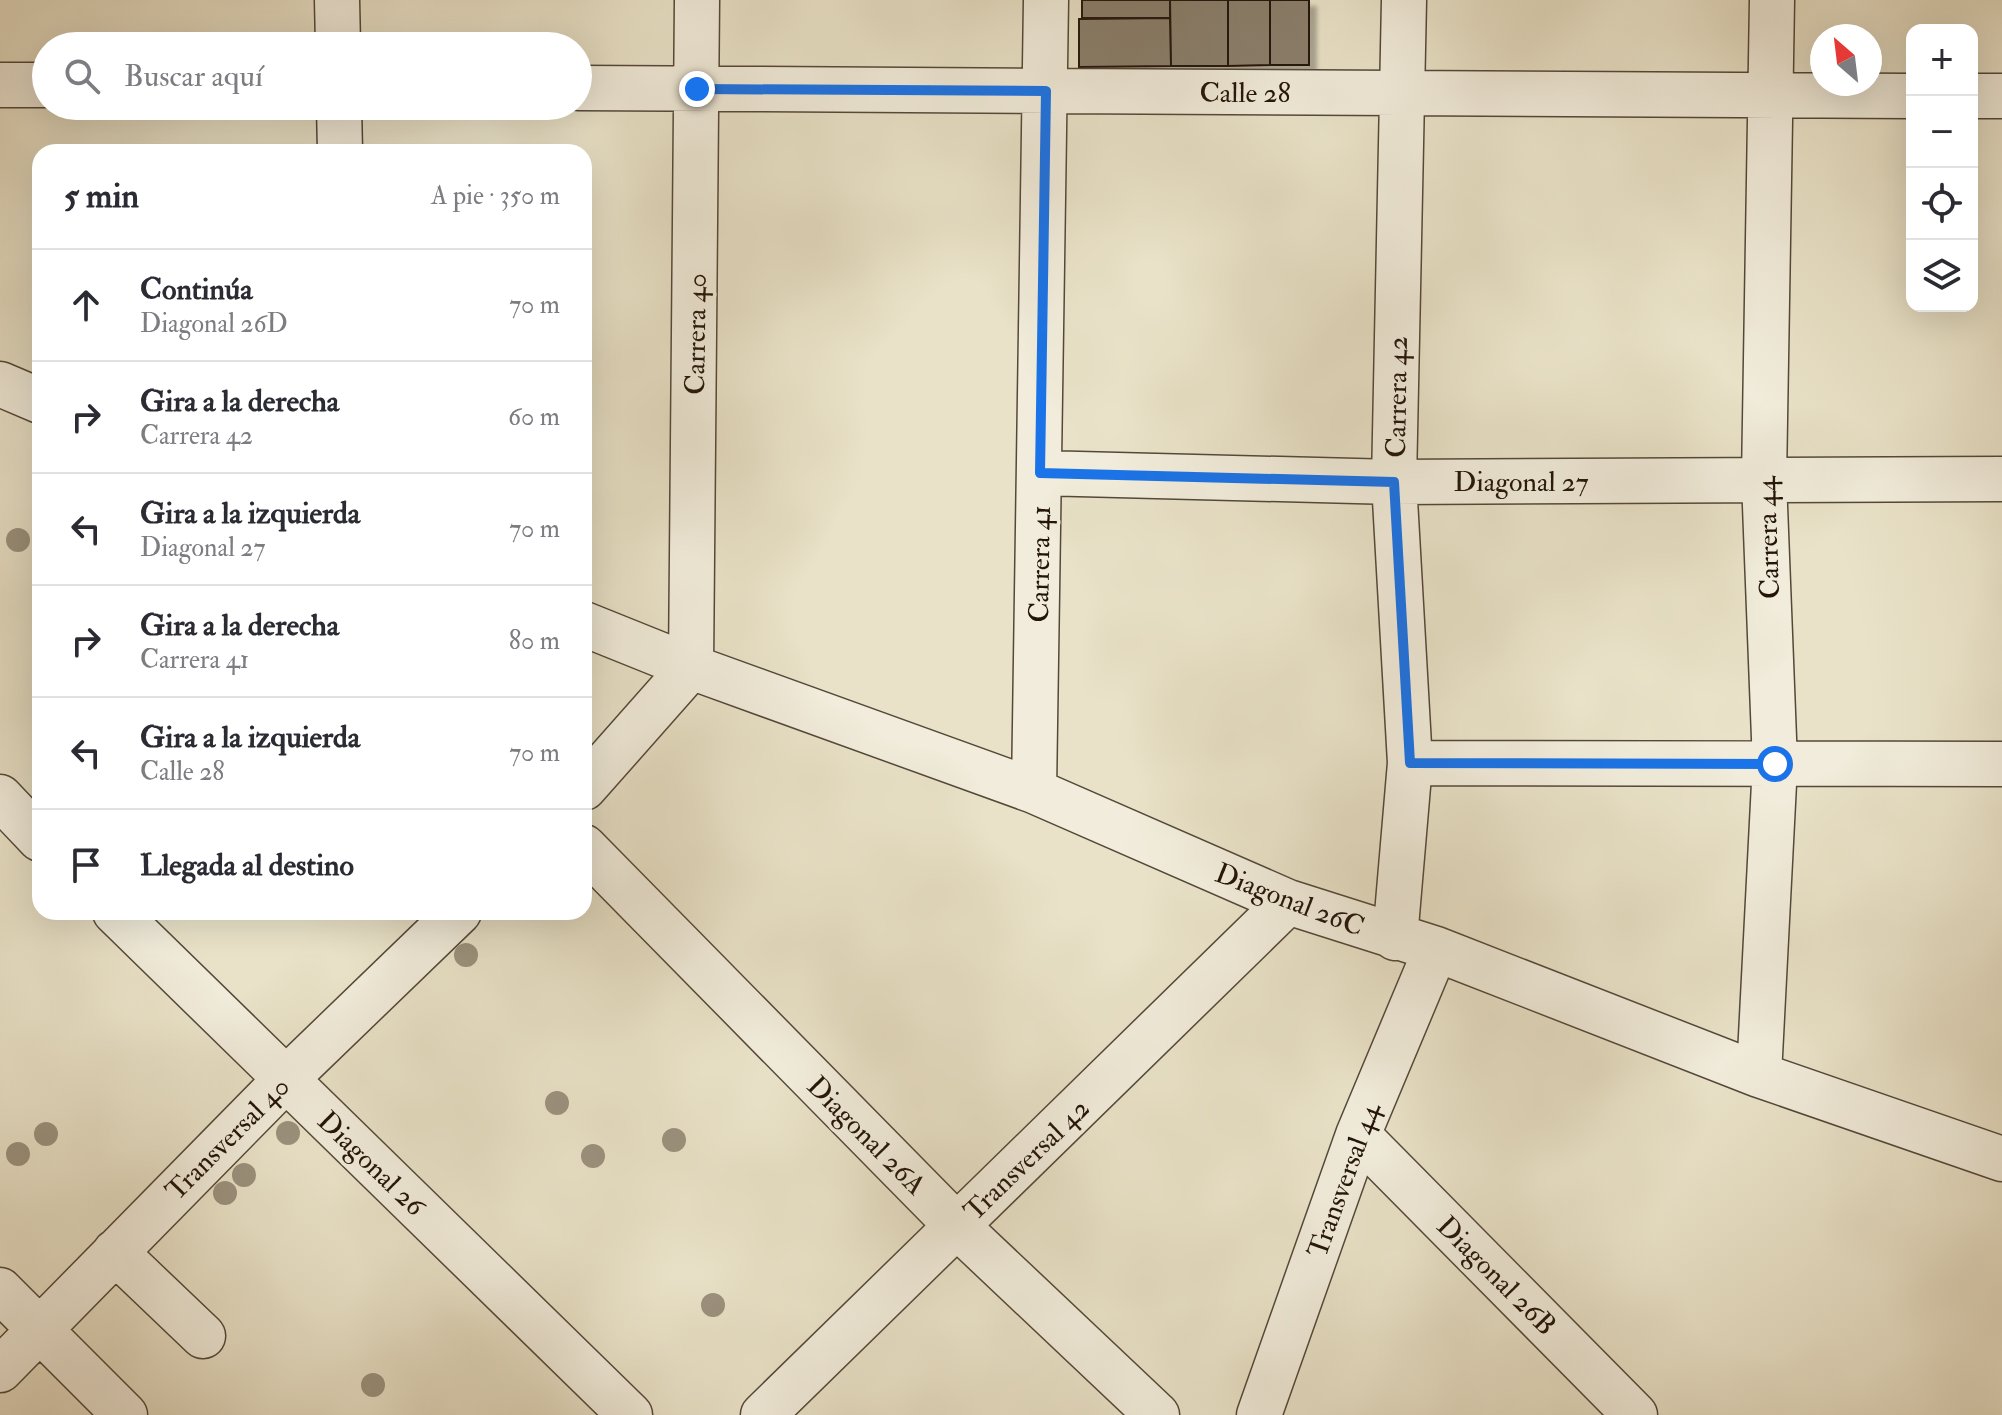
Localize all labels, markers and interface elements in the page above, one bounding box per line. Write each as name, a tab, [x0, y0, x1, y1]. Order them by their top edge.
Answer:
north arrow	[1810, 24, 1882, 96]
map controls	[1906, 24, 1978, 312]
button: +	[1906, 24, 1978, 96]
search box	[32, 32, 592, 120]
icon: search	[60, 54, 104, 98]
text: Buscar aquí	[124, 58, 263, 95]
route end	[679, 71, 715, 107]
street label: Calle 28	[1199, 76, 1291, 111]
button: −	[1906, 96, 1978, 168]
button: locate	[1906, 168, 1978, 240]
text: 5 min	[64, 175, 139, 218]
text: A pie · 350 m	[431, 180, 560, 212]
button: layers	[1906, 240, 1978, 312]
text: Continúa	[140, 271, 253, 308]
street label: Carrera 40	[678, 273, 715, 395]
icon: ahead	[64, 283, 108, 327]
text: 70 m	[509, 289, 560, 321]
text: Diagonal 26D	[140, 308, 288, 340]
street label: Carrera 42	[1379, 336, 1416, 458]
text: Gira a la derecha	[140, 383, 339, 420]
icon: right	[64, 395, 108, 439]
text: 60 m	[508, 401, 560, 433]
text: Carrera 42	[140, 420, 253, 452]
street label: Diagonal 27	[1453, 465, 1589, 500]
street label: Carrera 44	[1749, 474, 1788, 600]
text: Gira a la izquierda	[140, 495, 360, 532]
street label: Carrera 41	[1022, 505, 1059, 623]
icon: left	[64, 507, 108, 551]
text: 70 m	[509, 513, 560, 545]
text: Diagonal 27	[140, 532, 265, 564]
text: Gira a la derecha	[140, 607, 339, 644]
icon: right	[64, 619, 108, 663]
text: 80 m	[509, 625, 560, 657]
text: Carrera 41	[140, 644, 249, 676]
text: Gira a la izquierda	[140, 719, 360, 756]
icon: left	[64, 731, 108, 775]
text: 70 m	[509, 737, 560, 769]
route start	[1757, 746, 1793, 782]
text: Calle 28	[140, 756, 225, 788]
icon: arrive	[64, 843, 108, 887]
text: Llegada al destino	[140, 847, 354, 884]
street label: Diagonal 26C	[1210, 856, 1369, 945]
street label: Diagonal 26A	[799, 1069, 933, 1203]
street label: Transversal 40	[159, 1070, 297, 1208]
street label: Transversal 42	[957, 1092, 1097, 1229]
street label: Transversal 44	[1300, 1097, 1389, 1263]
street label: Diagonal 26	[310, 1104, 434, 1225]
street label: Diagonal 26B	[1429, 1209, 1563, 1343]

